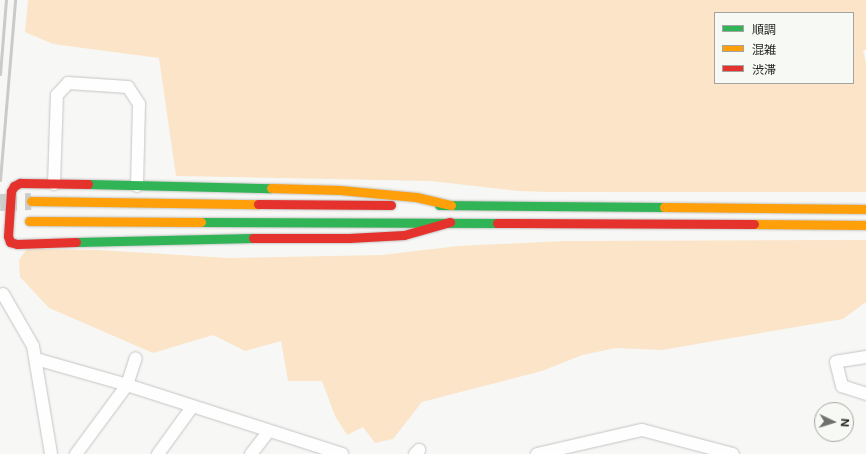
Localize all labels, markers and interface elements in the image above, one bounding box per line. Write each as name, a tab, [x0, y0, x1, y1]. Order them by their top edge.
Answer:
legend	[714, 12, 854, 84]
text: 順調	[752, 22, 776, 37]
text: 混雑	[752, 42, 776, 57]
text: 渋滞	[752, 62, 776, 77]
north arrow	[814, 402, 854, 442]
text: N	[838, 418, 852, 427]

